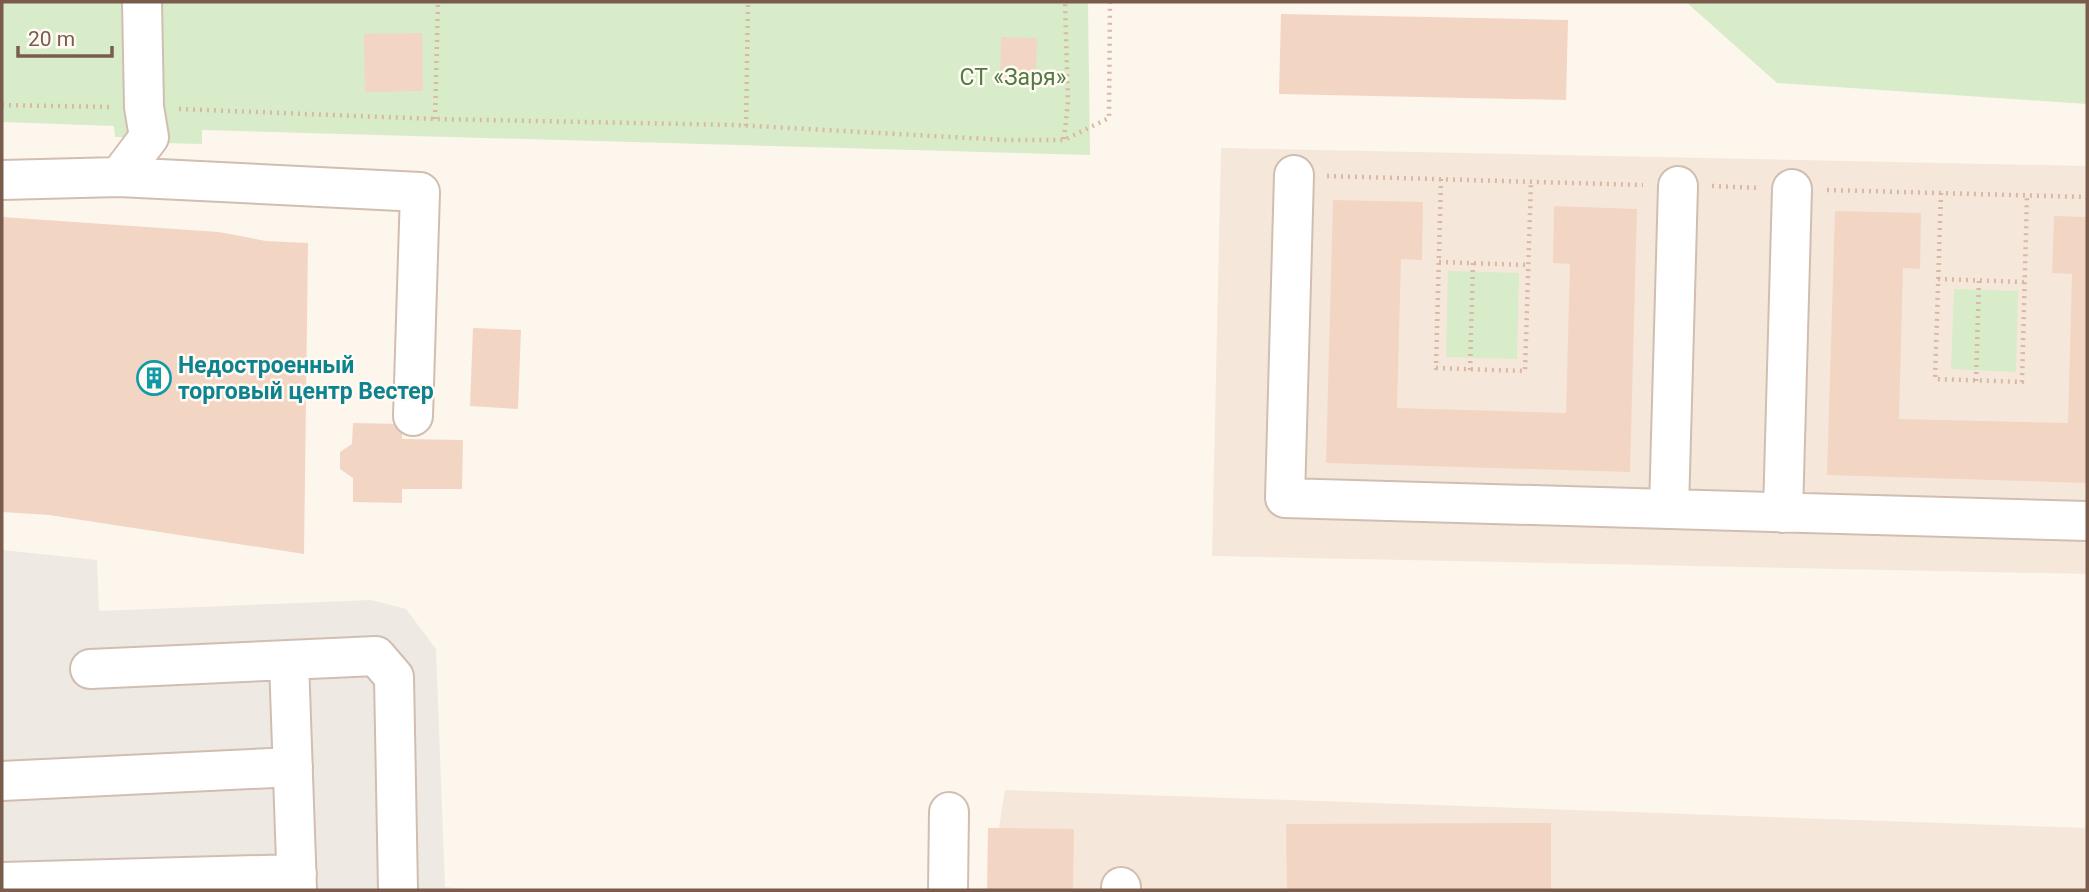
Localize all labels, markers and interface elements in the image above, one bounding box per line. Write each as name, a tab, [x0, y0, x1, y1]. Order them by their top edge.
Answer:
scale bar	[18, 14, 112, 58]
text: 20 m	[28, 27, 75, 51]
park label: СТ «Заря»	[960, 64, 1066, 91]
place label: Недостроенный торговый центр Вестер	[178, 352, 434, 405]
building icon: Недостроенный торговый центр Вестер	[135, 359, 173, 397]

